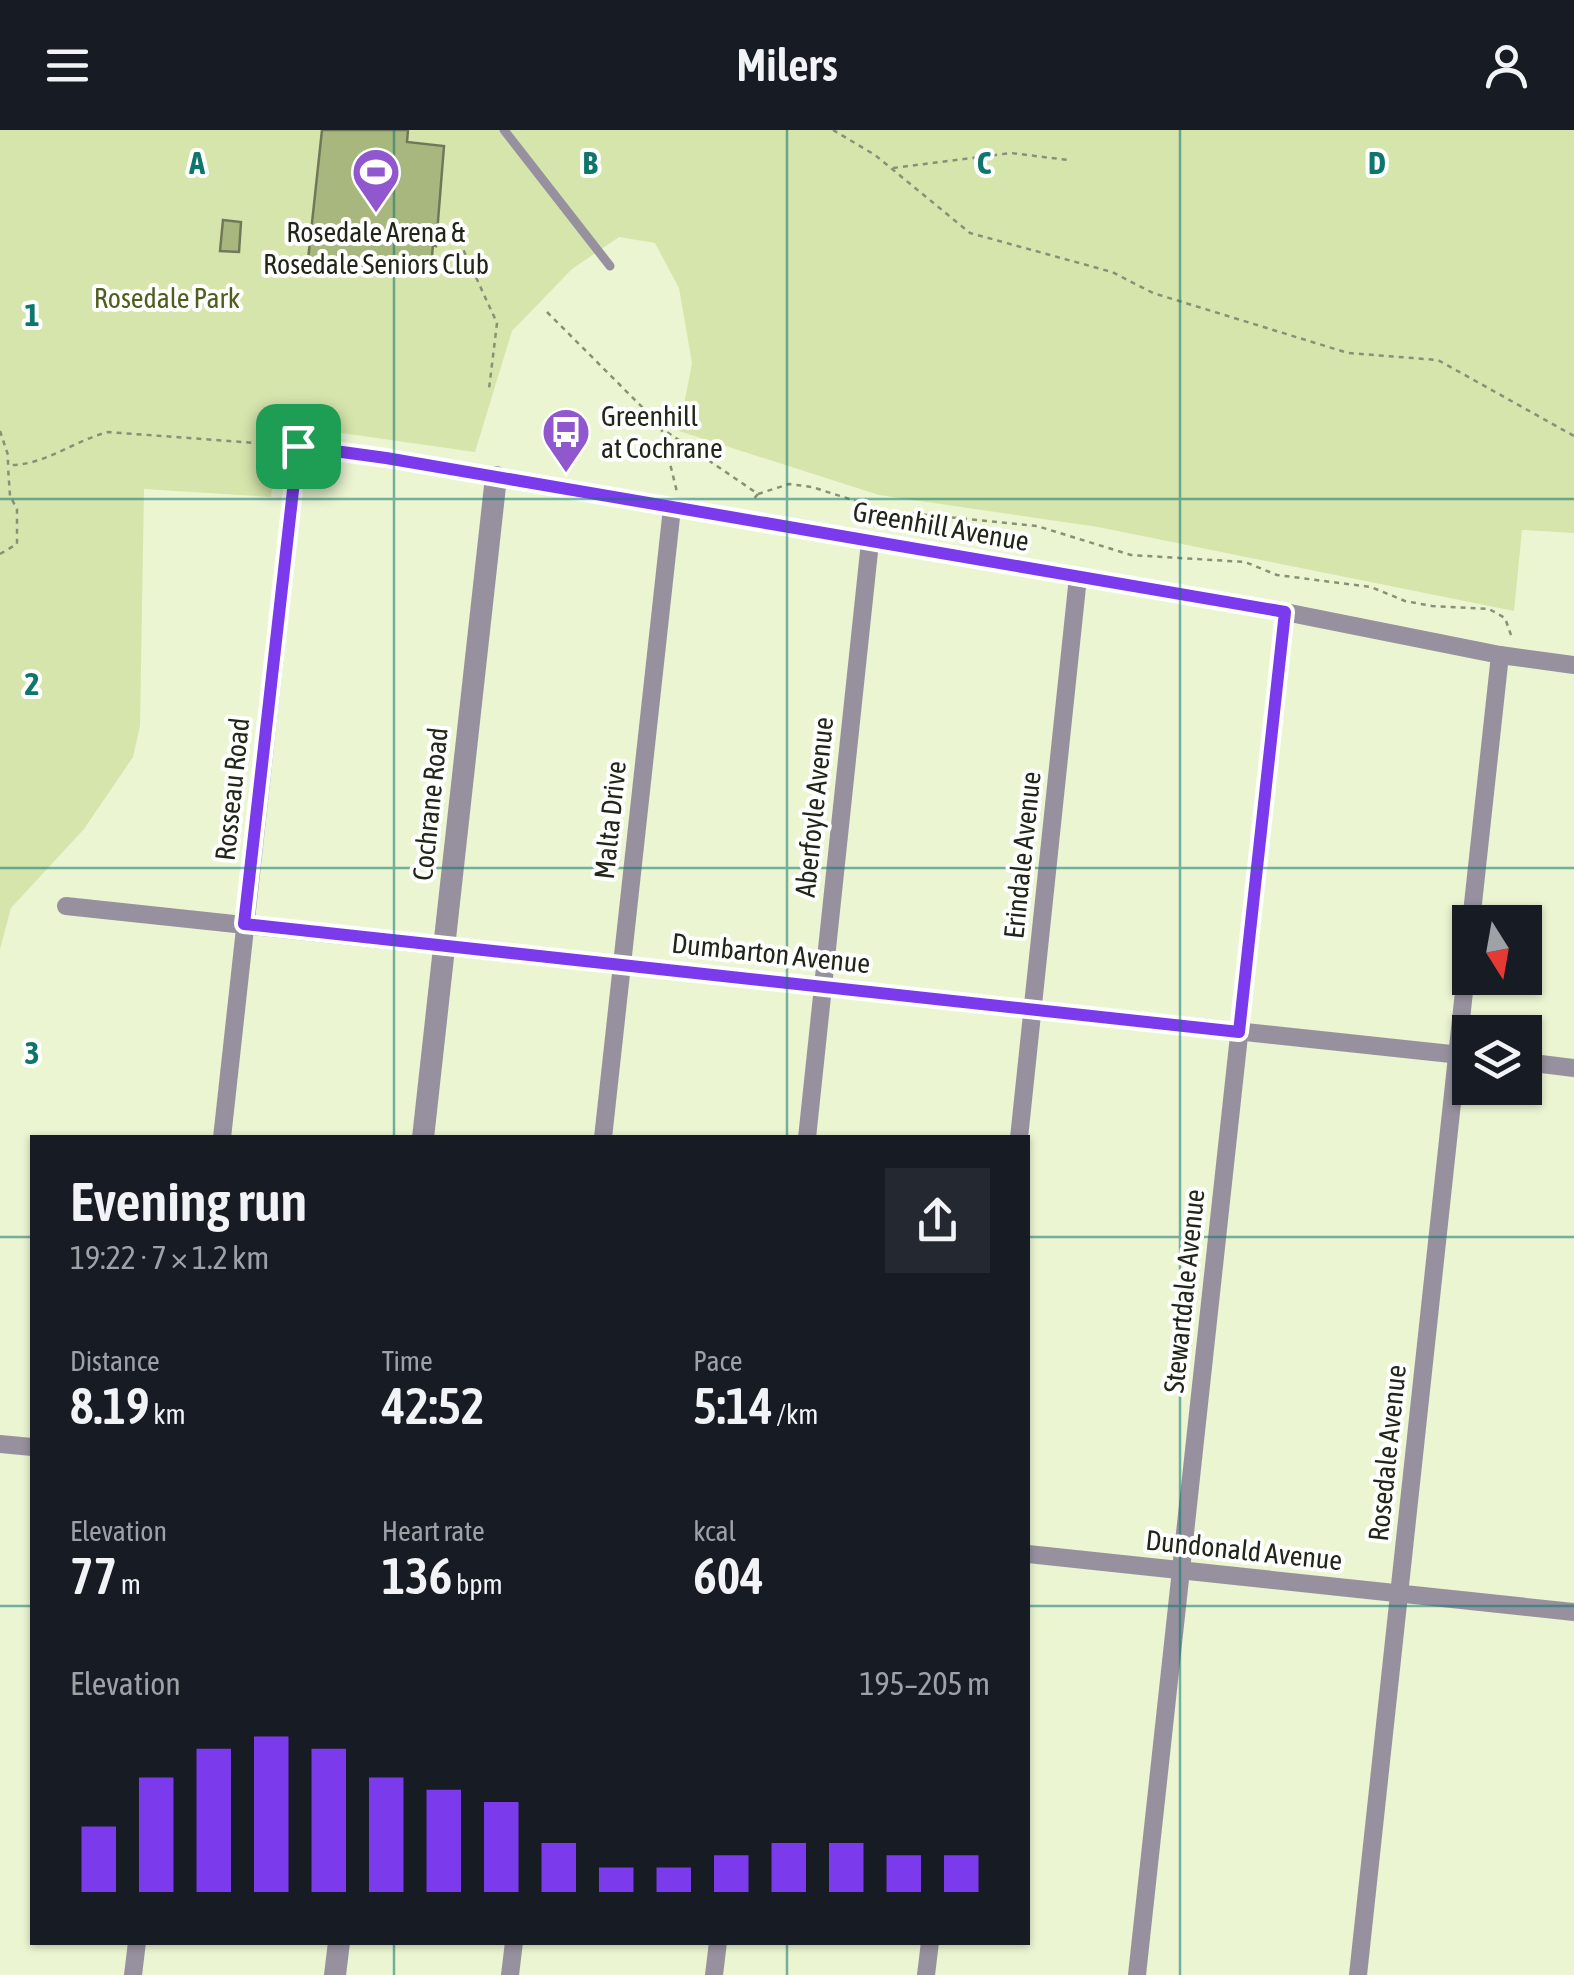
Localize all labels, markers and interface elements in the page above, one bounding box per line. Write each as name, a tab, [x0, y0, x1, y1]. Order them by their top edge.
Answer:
icon: menu	[40, 38, 95, 93]
icon: person	[1479, 38, 1534, 93]
text: Milers	[736, 39, 838, 91]
text: A	[188, 144, 205, 181]
text: B	[582, 144, 598, 181]
text: C	[977, 144, 992, 181]
text: D	[1368, 144, 1386, 181]
sports icon: Rosedale Arena & Rosedale Seniors Club	[350, 146, 402, 214]
place label: Rosedale Arena & Rosedale Seniors Club	[263, 216, 489, 280]
park label: Rosedale Park	[94, 282, 240, 314]
text: 1	[24, 296, 40, 333]
place label: Greenhill at Cochrane	[601, 400, 723, 464]
pin	[256, 404, 341, 489]
bus stop icon: Greenhill at Cochrane	[540, 406, 592, 474]
icon: arrive	[271, 419, 326, 474]
street label: Greenhill Avenue	[850, 495, 1032, 557]
text: 2	[24, 665, 40, 702]
street label: Aberfoyle Avenue	[789, 715, 839, 899]
street label: Rosseau Road	[209, 716, 255, 862]
street label: Cochrane Road	[406, 726, 454, 882]
street label: Malta Drive	[588, 759, 632, 881]
street label: Erindale Avenue	[997, 770, 1047, 940]
north arrow	[1452, 905, 1542, 995]
map controls	[1452, 905, 1542, 1105]
street label: Dumbarton Avenue	[670, 927, 872, 979]
button: layers	[1452, 1015, 1542, 1105]
text: 3	[24, 1034, 40, 1071]
button: share	[885, 1168, 990, 1273]
text: Evening run	[70, 1170, 307, 1233]
street label: Stewartdale Avenue	[1157, 1188, 1211, 1394]
text: 19:22 · 7 × 1.2 km	[70, 1239, 269, 1276]
text: Distance	[70, 1345, 160, 1377]
text: Time	[382, 1345, 433, 1377]
text: Pace	[693, 1345, 743, 1377]
street label: Rosedale Avenue	[1362, 1363, 1412, 1543]
text: 8.19	[70, 1377, 149, 1435]
text: 42:52	[382, 1377, 485, 1435]
text: 5:14	[693, 1377, 773, 1435]
text: km	[149, 1398, 186, 1430]
text: /km	[773, 1398, 819, 1430]
text: Elevation	[70, 1515, 167, 1547]
text: Heart rate	[382, 1515, 485, 1547]
text: kcal	[693, 1515, 736, 1547]
street label: Dundonald Avenue	[1144, 1524, 1344, 1576]
text: 77	[70, 1547, 117, 1605]
text: 136	[382, 1547, 452, 1605]
text: 604	[693, 1547, 764, 1605]
text: m	[117, 1568, 141, 1600]
text: bpm	[452, 1568, 503, 1600]
text: Elevation	[70, 1665, 181, 1702]
text: 195–205 m	[860, 1665, 990, 1702]

